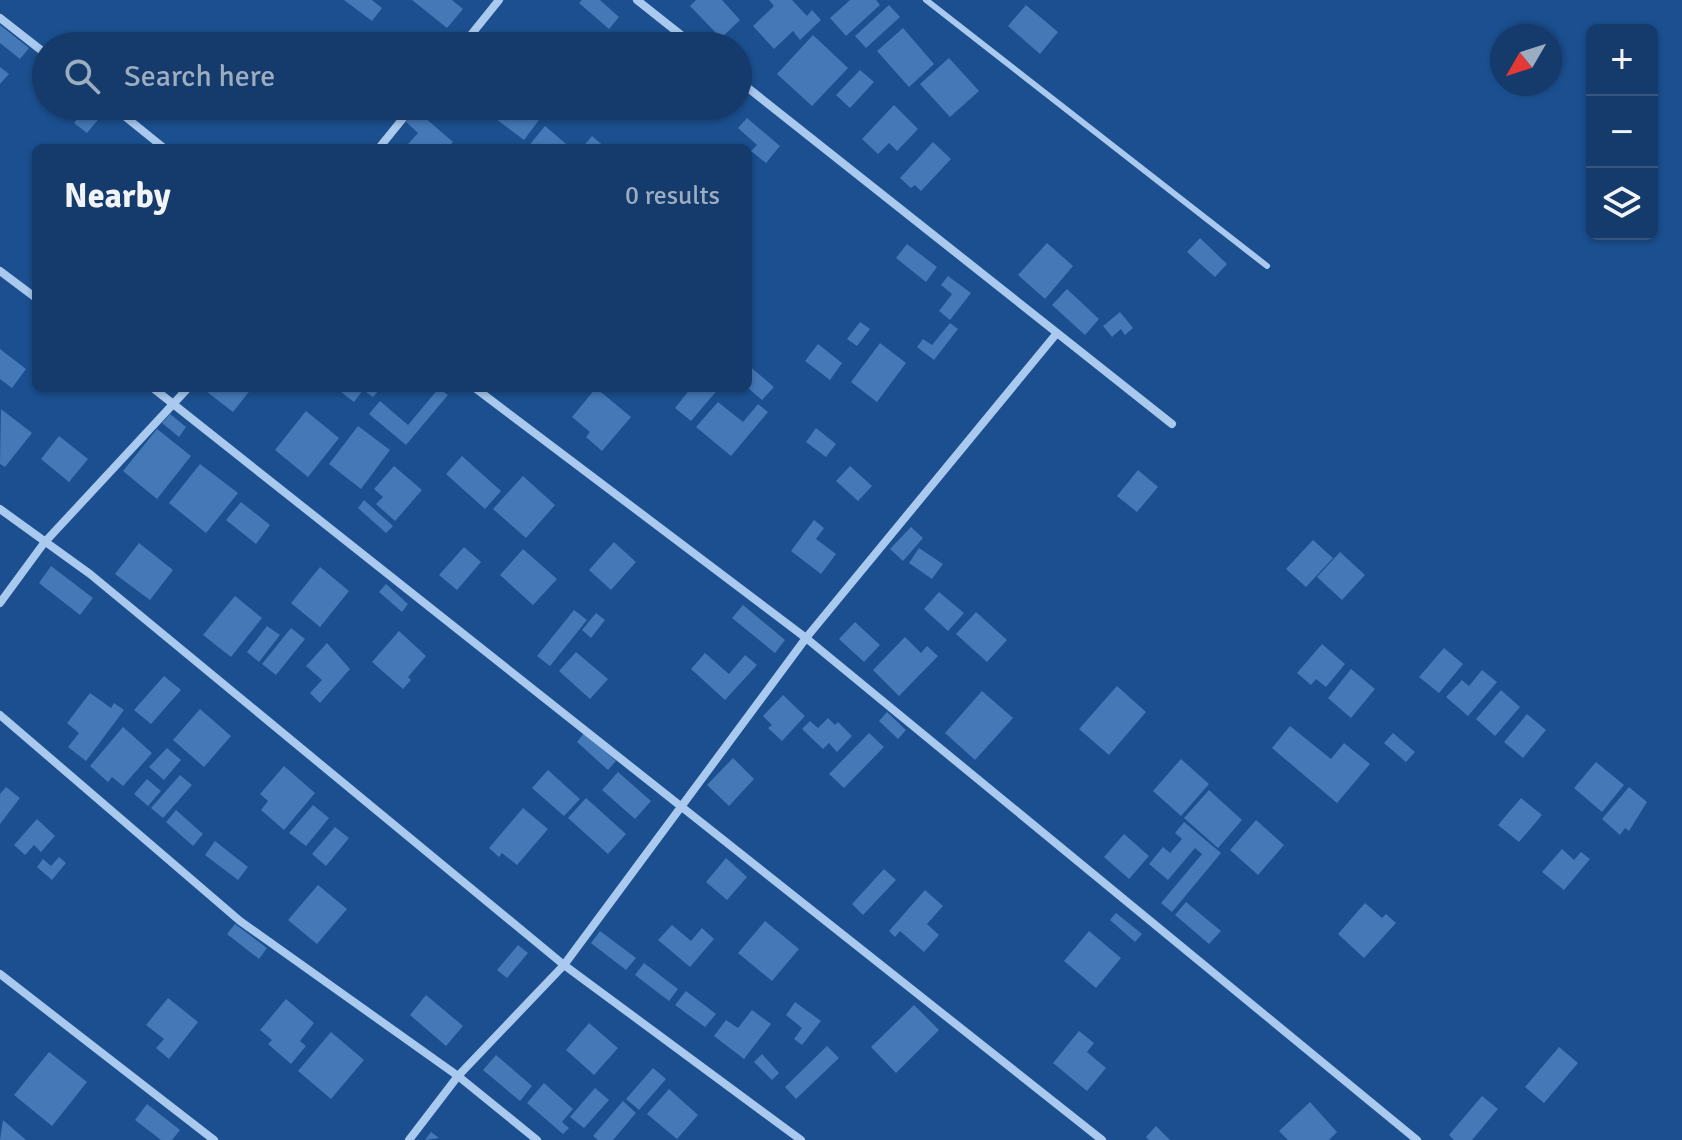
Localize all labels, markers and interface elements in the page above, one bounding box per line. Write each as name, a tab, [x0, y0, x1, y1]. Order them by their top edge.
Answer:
north arrow	[1490, 24, 1562, 96]
map controls	[1586, 24, 1658, 240]
button: +	[1586, 24, 1658, 96]
search box	[32, 32, 752, 120]
icon: search	[60, 54, 104, 98]
text: Search here	[124, 58, 275, 95]
button: −	[1586, 96, 1658, 168]
button: layers	[1586, 168, 1658, 240]
text: Nearby	[64, 175, 171, 217]
text: 0 results	[625, 180, 720, 212]

